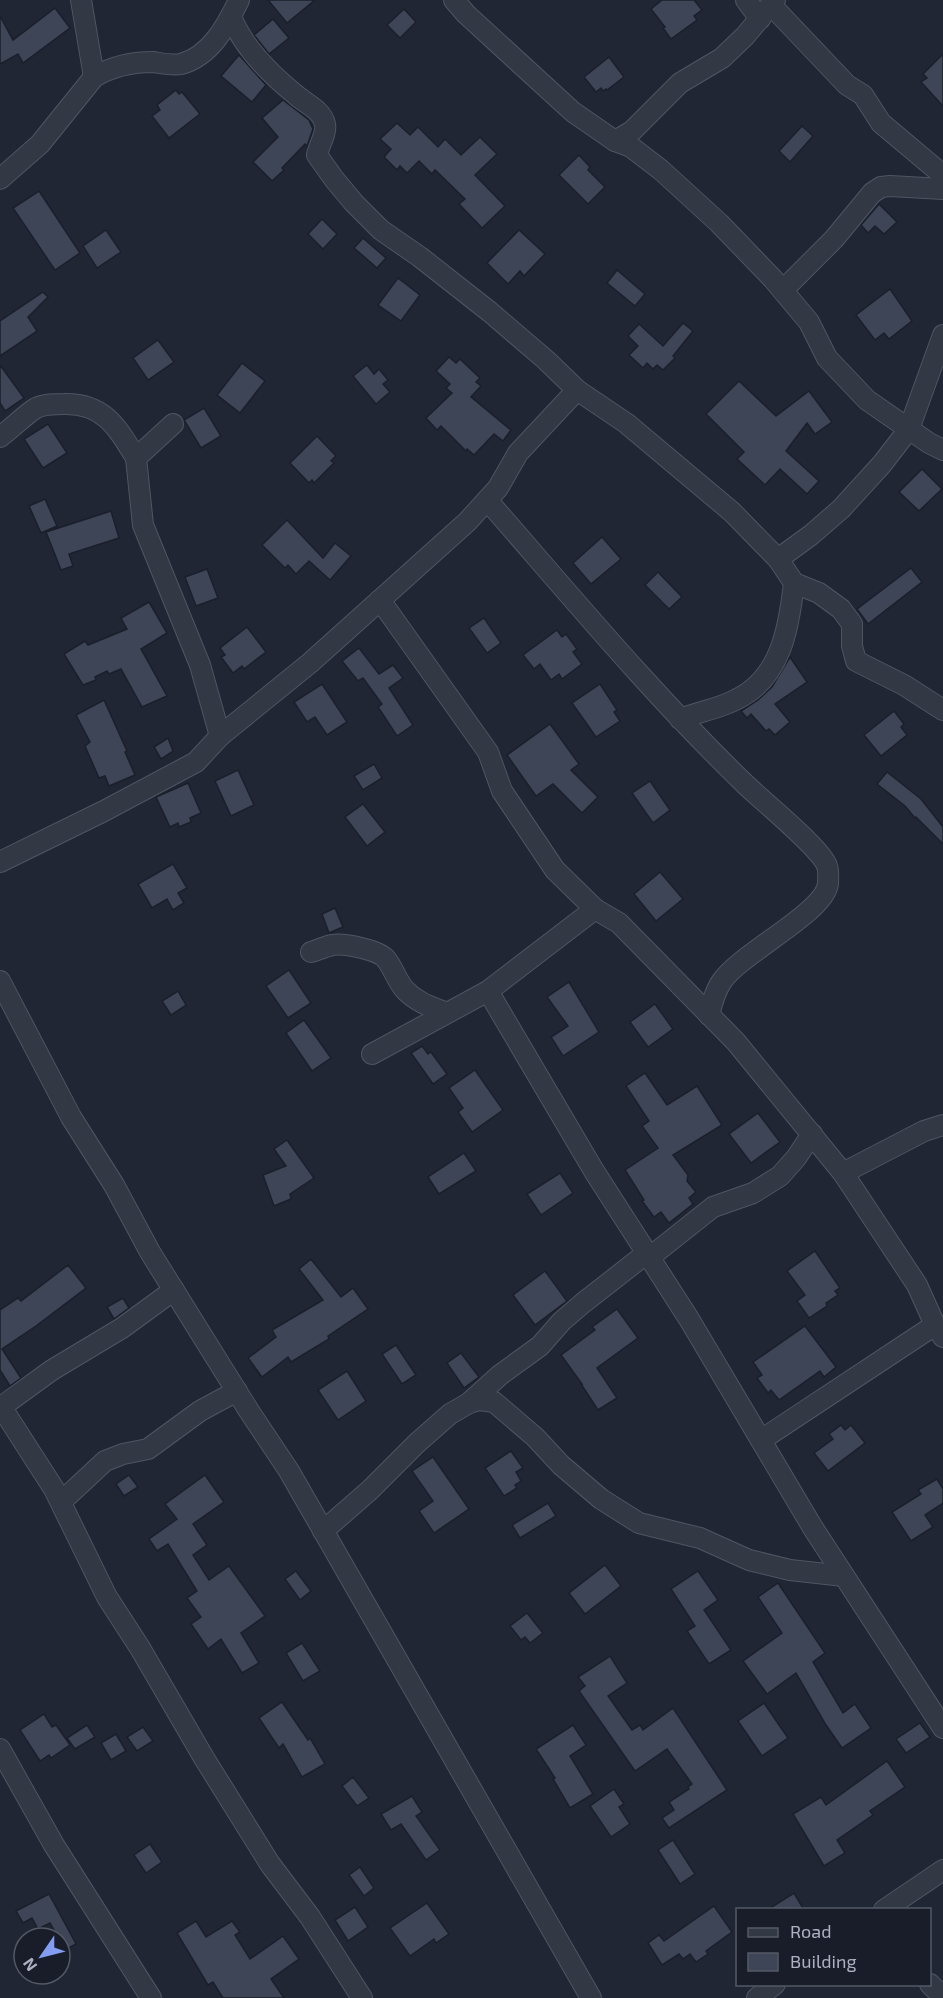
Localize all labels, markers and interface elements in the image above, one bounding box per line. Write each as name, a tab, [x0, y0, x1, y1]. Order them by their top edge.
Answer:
legend	[736, 1908, 931, 1986]
text: Road	[790, 1920, 831, 1942]
north arrow	[12, 1926, 72, 1986]
text: Building	[790, 1950, 857, 1972]
text: N	[18, 1955, 40, 1975]

